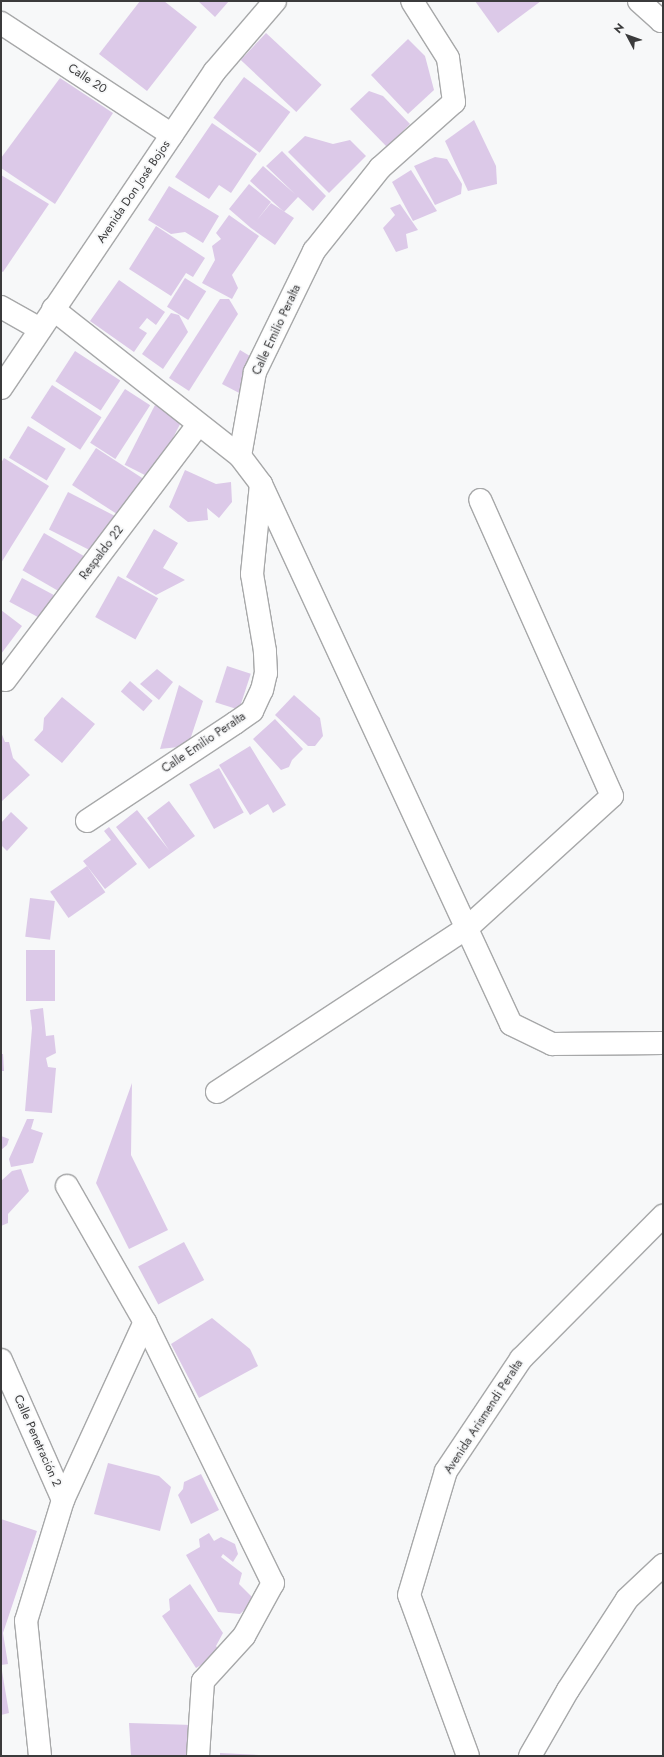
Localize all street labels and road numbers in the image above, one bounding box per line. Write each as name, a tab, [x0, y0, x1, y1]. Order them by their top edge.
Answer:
street label: Calle 20	[65, 61, 109, 97]
street label: Avenida Don José Bojos	[94, 138, 174, 246]
street label: Calle Emilio Peralta	[250, 283, 304, 377]
street label: Respaldo 22	[77, 523, 127, 583]
street label: Calle Emilio Peralta	[159, 710, 249, 776]
street label: Avenida Arismendi Peralta	[442, 1357, 526, 1477]
street label: Calle Penetración 2	[10, 1393, 64, 1489]

